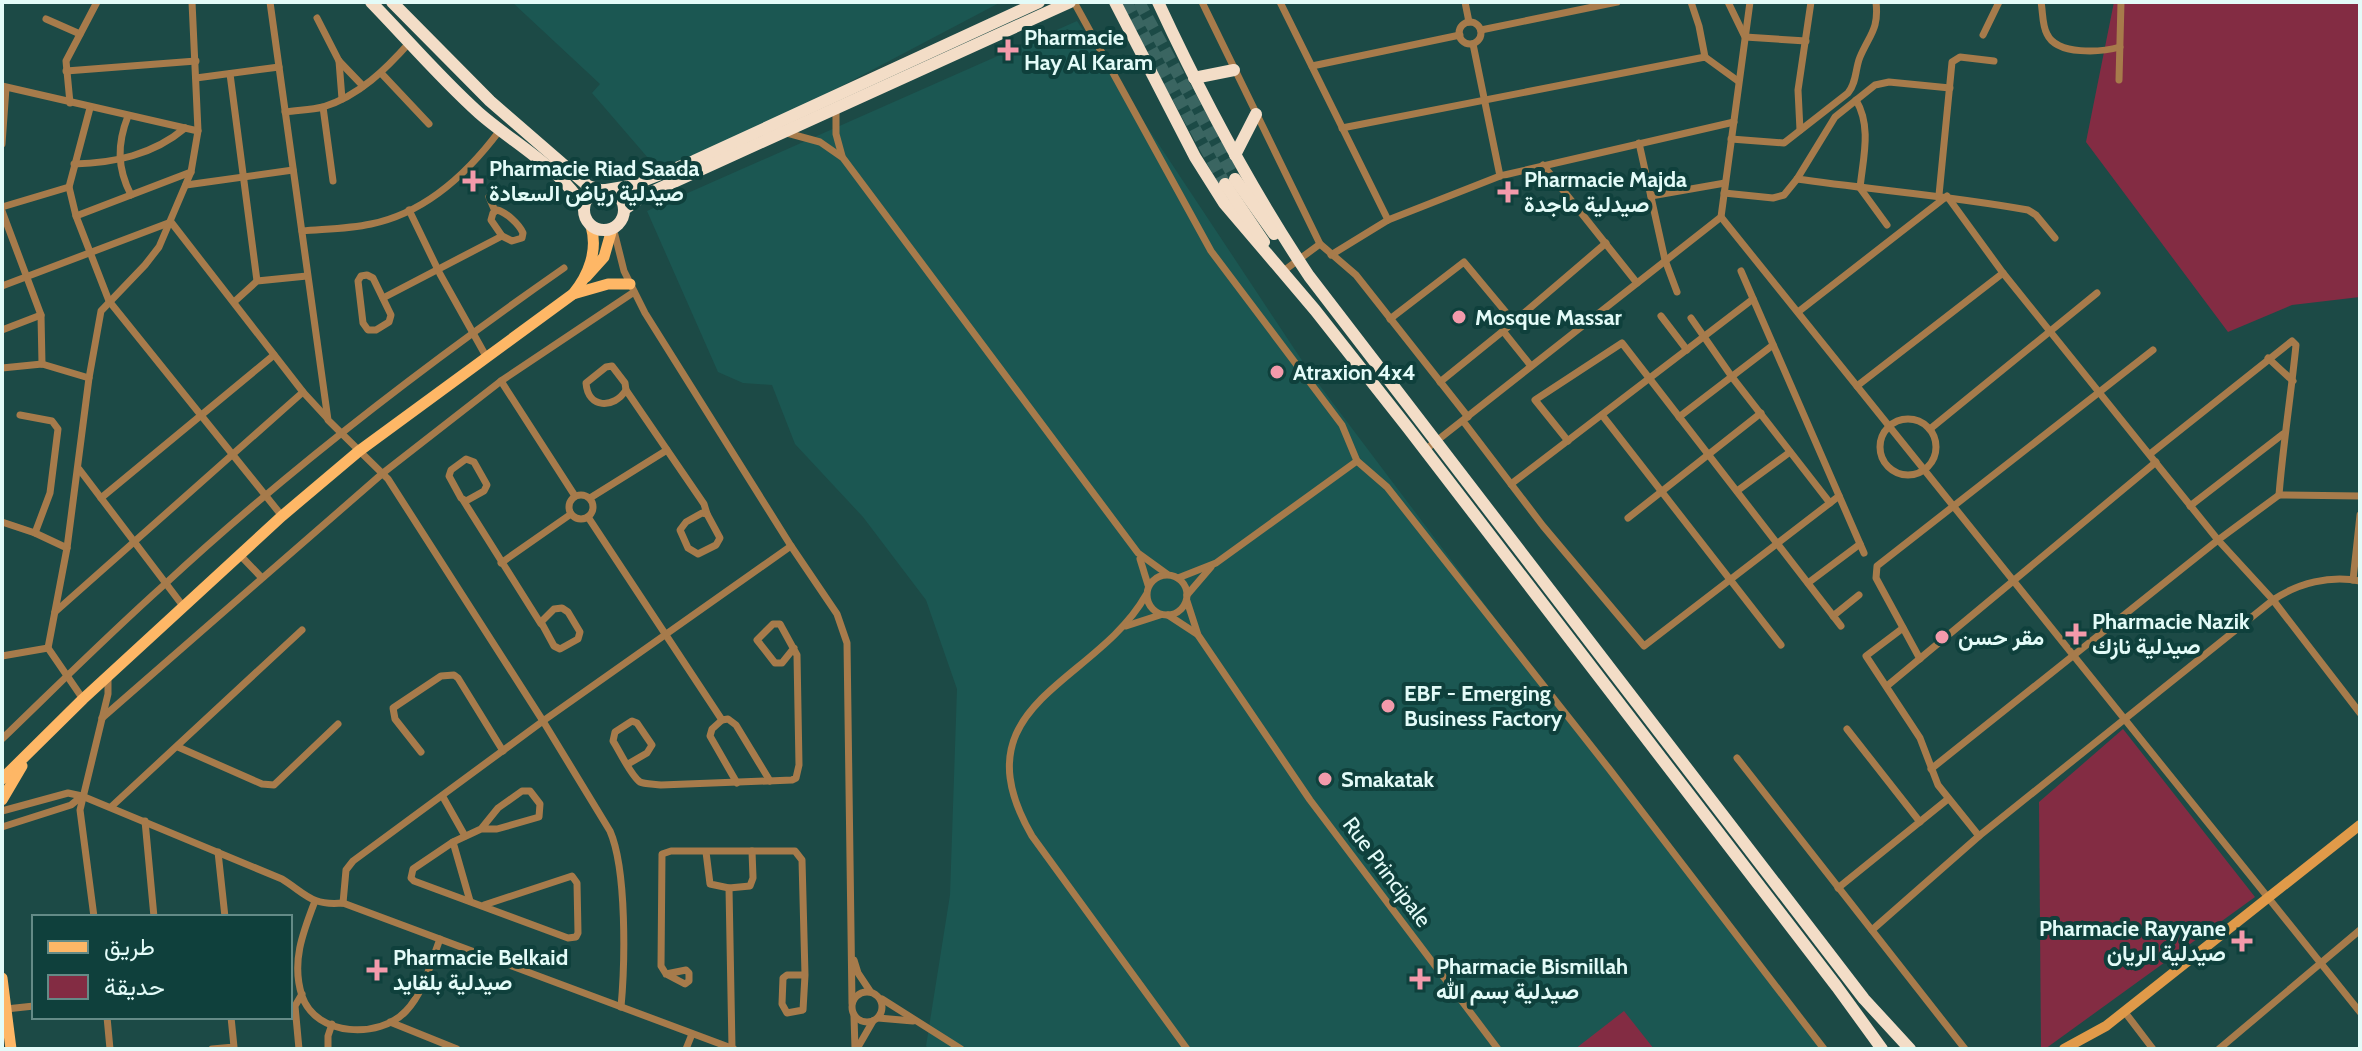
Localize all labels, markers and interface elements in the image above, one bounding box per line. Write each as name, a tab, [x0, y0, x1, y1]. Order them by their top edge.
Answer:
place label: Pharmacie Hay Al Karam	[1024, 24, 1153, 76]
marker: Pharmacie Hay Al Karam	[999, 41, 1017, 59]
place label: Pharmacie Riad Saada صيدلية رياض السعادة	[489, 155, 700, 207]
place label: Pharmacie Majda صيدلية ماجدة	[1524, 166, 1687, 218]
marker: Pharmacie Riad Saada صيدلية رياض السعادة	[464, 172, 482, 190]
marker: Pharmacie Majda صيدلية ماجدة	[1499, 183, 1517, 201]
place label: Mosque Massar	[1475, 304, 1623, 331]
marker: Mosque Massar	[1450, 308, 1468, 326]
place label: Atraxion 4x4	[1293, 359, 1416, 386]
marker: Atraxion 4x4	[1268, 363, 1286, 381]
place label: Pharmacie Nazik صيدلية نازك	[2092, 608, 2250, 660]
place label: مقر حسن	[1958, 624, 2044, 651]
marker: Pharmacie Nazik صيدلية نازك	[2067, 625, 2085, 643]
marker: مقر حسن	[1933, 628, 1951, 646]
place label: EBF - Emerging Business Factory	[1404, 680, 1562, 732]
marker: EBF - Emerging Business Factory	[1379, 697, 1397, 715]
place label: Smakatak	[1341, 766, 1435, 793]
marker: Smakatak	[1316, 770, 1334, 788]
street label: Rue Principale	[1337, 812, 1437, 932]
legend	[32, 915, 292, 1019]
place label: Pharmacie Rayyane صيدلية الريان	[2039, 915, 2226, 967]
text: طريق	[104, 932, 155, 962]
marker: Pharmacie Rayyane صيدلية الريان	[2233, 932, 2251, 950]
place label: Pharmacie Belkaid صيدلية بلقايد	[393, 944, 568, 996]
place label: Pharmacie Bismillah صيدلية بسم الله	[1436, 953, 1628, 1006]
marker: Pharmacie Belkaid صيدلية بلقايد	[368, 961, 386, 979]
marker: Pharmacie Bismillah صيدلية بسم الله	[1411, 970, 1429, 988]
text: حديقة	[104, 972, 165, 1001]

